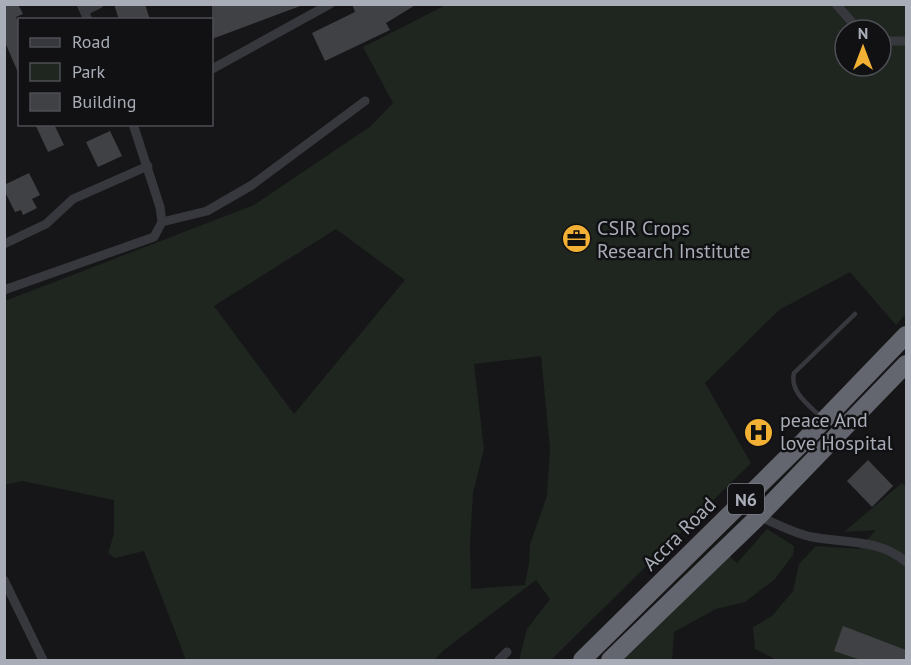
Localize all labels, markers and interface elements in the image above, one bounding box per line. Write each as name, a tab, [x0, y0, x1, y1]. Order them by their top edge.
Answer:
legend	[18, 18, 213, 126]
north arrow	[833, 18, 893, 78]
text: N	[858, 23, 868, 43]
text: Road	[72, 30, 110, 53]
text: Park	[72, 60, 105, 83]
text: Building	[72, 90, 136, 113]
place label: CSIR Crops Research Institute	[597, 215, 750, 264]
office icon: CSIR Crops Research Institute	[560, 223, 592, 255]
place label: peace And love Hospital	[780, 407, 893, 456]
hospital icon: peace And love Hospital	[743, 416, 775, 448]
road number: N6	[728, 484, 764, 514]
street label: Accra Road	[637, 492, 721, 576]

